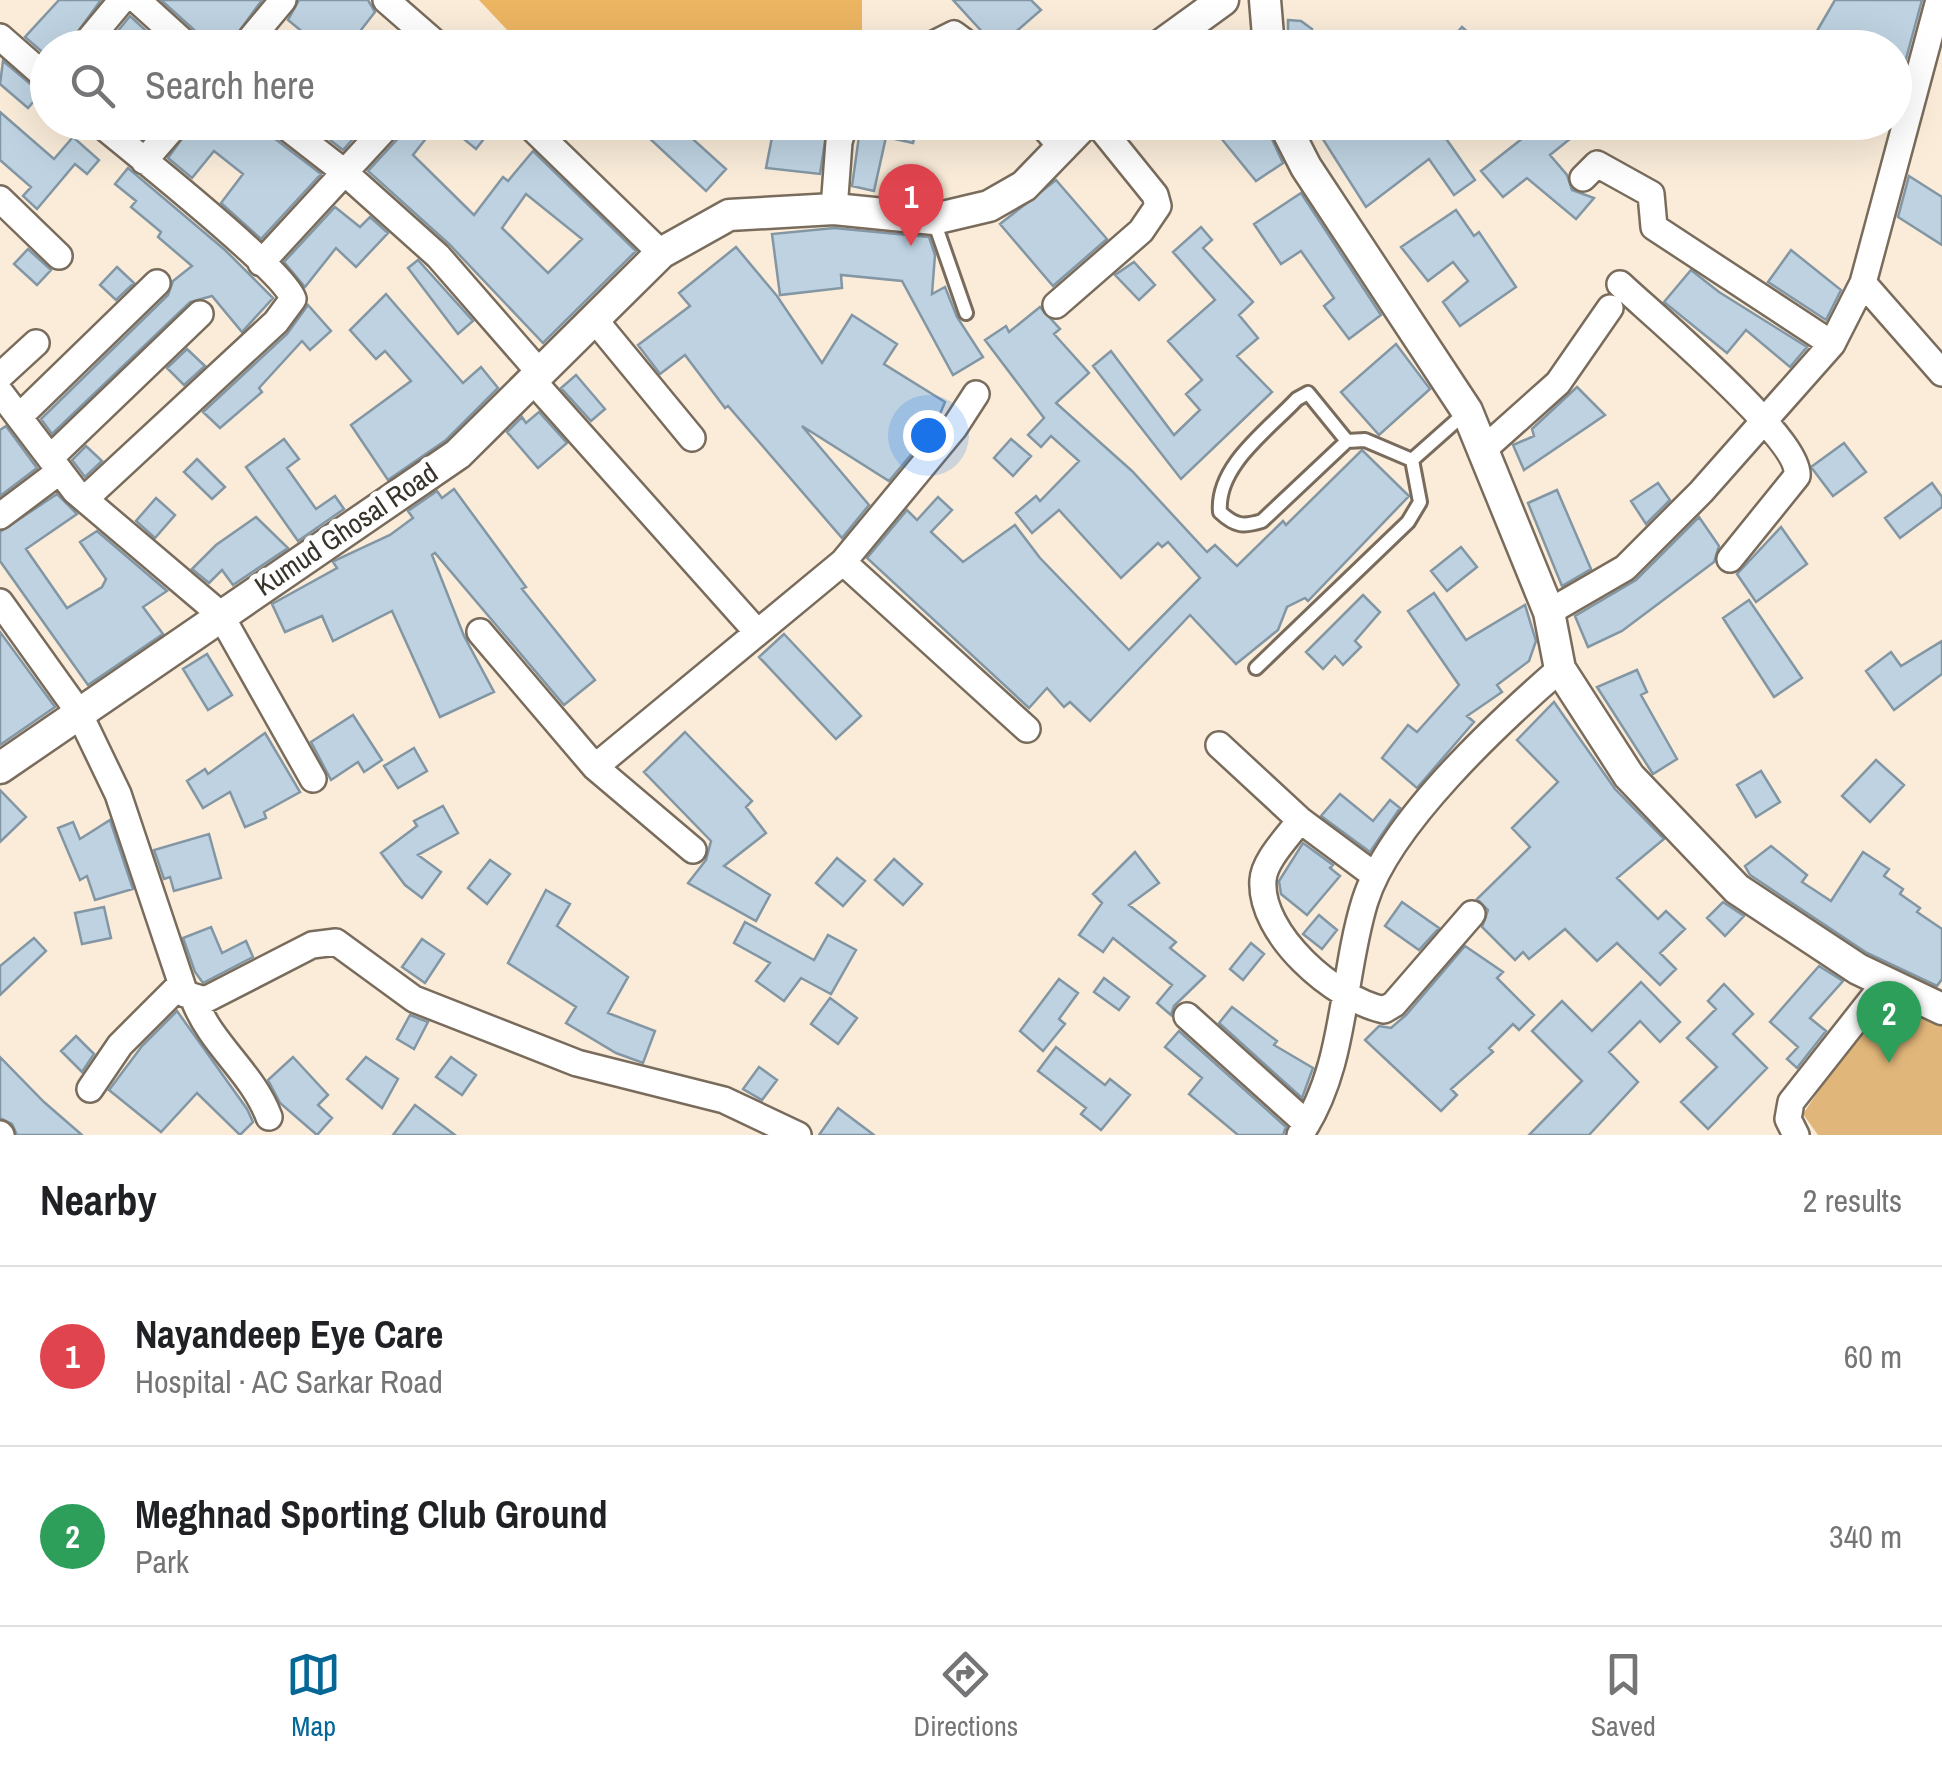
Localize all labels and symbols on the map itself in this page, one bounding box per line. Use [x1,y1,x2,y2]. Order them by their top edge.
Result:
pin: 1 [878,164,944,246]
your location [903,410,954,461]
street label: Kumud Ghosal Road [247,454,445,604]
pin: 2 [1856,980,1922,1063]

